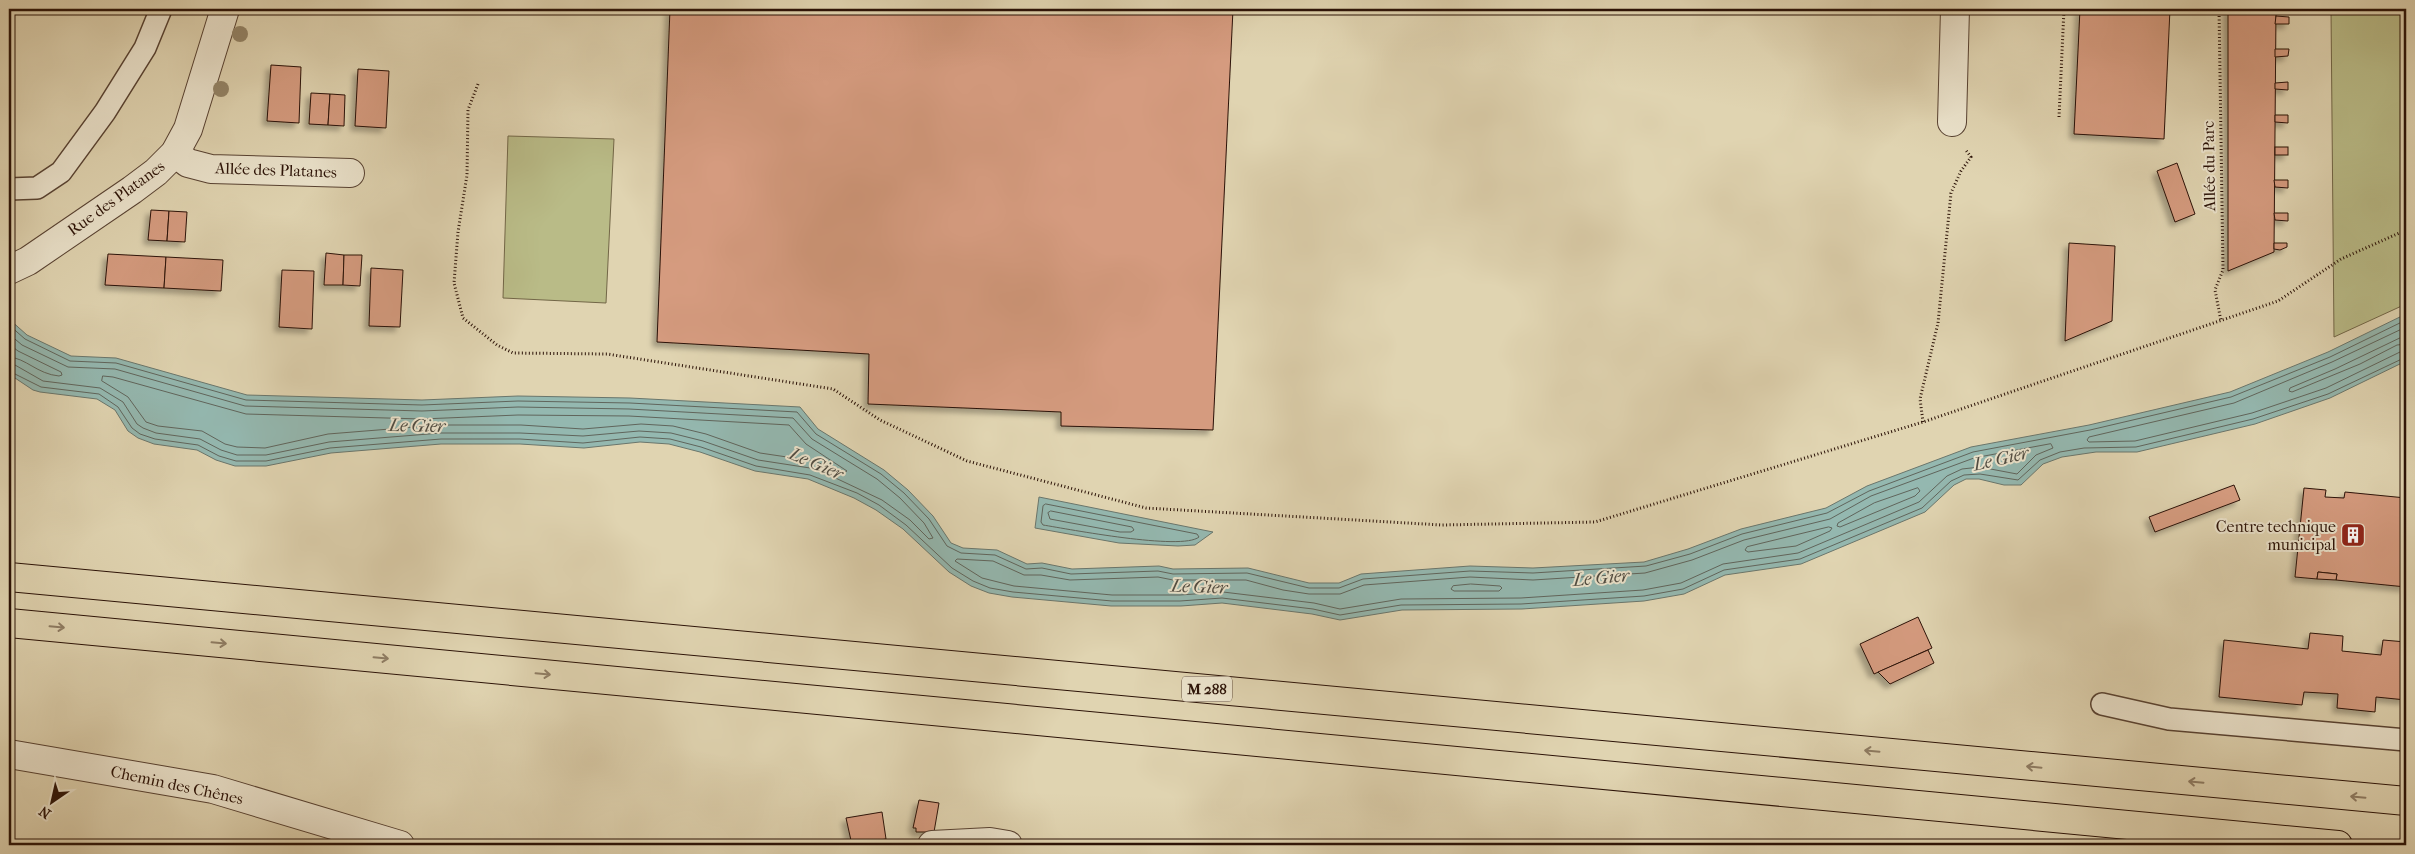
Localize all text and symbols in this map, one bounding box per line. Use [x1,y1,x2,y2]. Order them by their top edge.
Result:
street label: Allée du Parc [2199,121,2219,212]
street label: Rue des Platanes [64,156,168,240]
street label: Allée des Platanes [214,158,337,182]
water label: Le Gier [387,415,447,437]
water label: Le Gier [1969,442,2033,476]
water label: Le Gier [784,443,848,485]
place label: Centre technique municipal [2216,517,2337,554]
building icon: Centre technique municipal [2340,522,2366,548]
water label: Le Gier [1570,565,1632,591]
water label: Le Gier [1168,575,1229,599]
one-way arrow [49,622,65,632]
one-way arrow [211,638,227,647]
one-way arrow [373,653,389,663]
one-way arrow [534,669,550,678]
road number: M 288 [1182,676,1232,702]
one-way arrow [1865,747,1881,756]
street label: Chemin des Chênes [109,762,245,808]
one-way arrow [2026,762,2042,771]
north arrow [28,776,78,826]
one-way arrow [2188,777,2204,786]
one-way arrow [2350,792,2366,802]
text: N [36,802,54,822]

